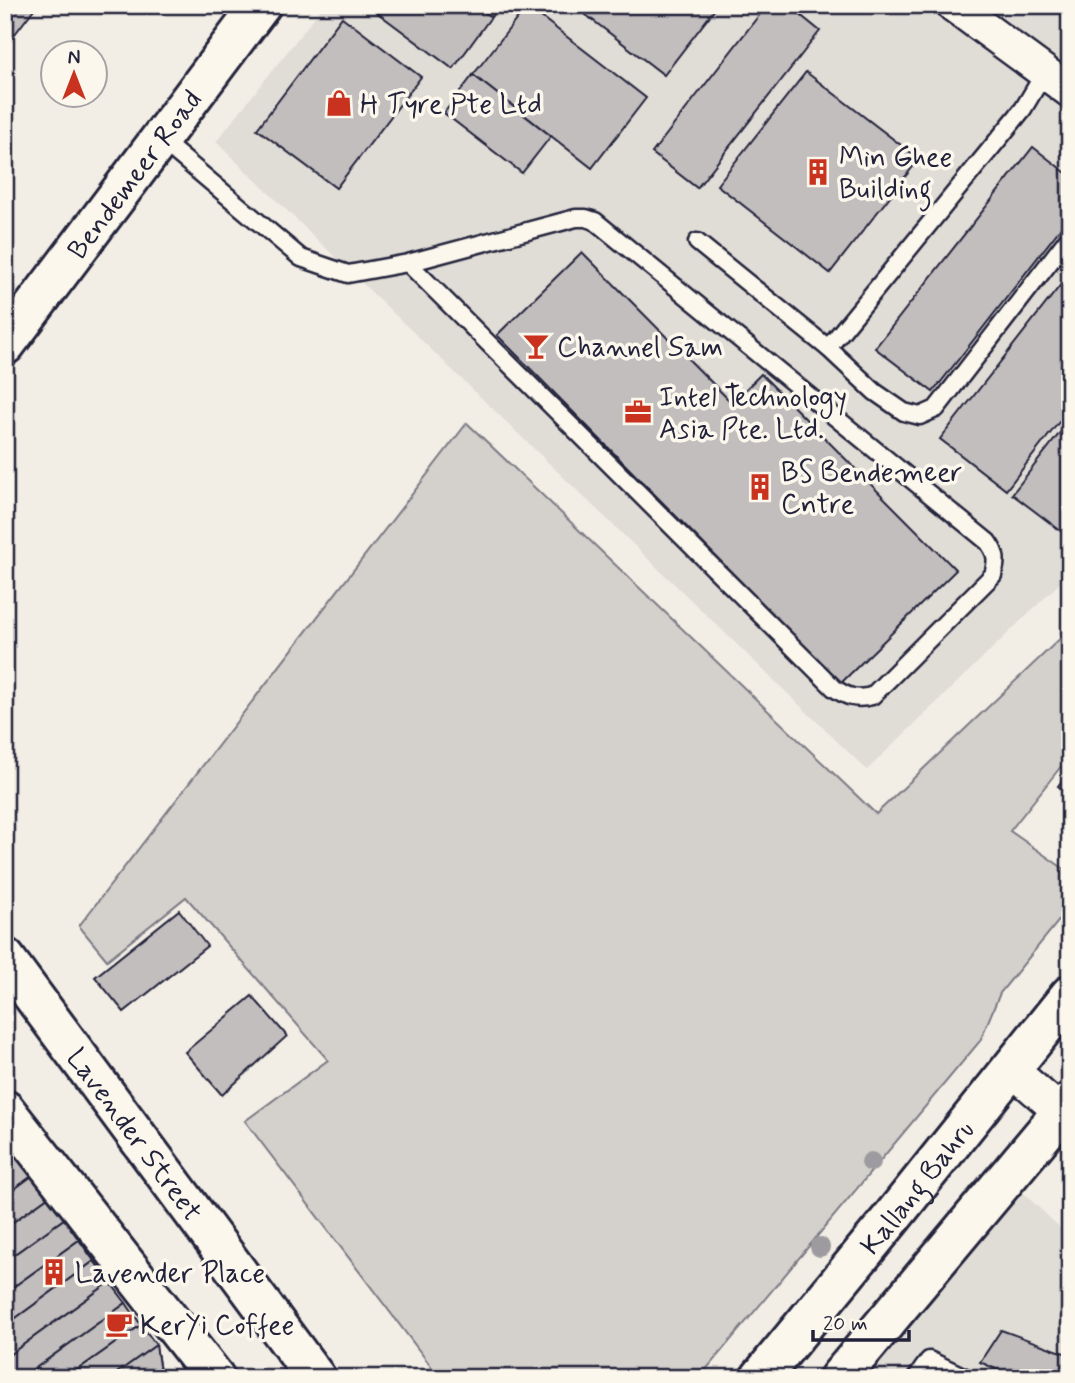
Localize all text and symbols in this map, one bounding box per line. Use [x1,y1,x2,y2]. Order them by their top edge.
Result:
north arrow [38,38,108,108]
text: N [68,46,80,71]
street label: Bendemeer Road [60,83,212,268]
place label: H Tyre Pte Ltd [360,87,542,124]
shop icon: H Tyre Pte Ltd [324,88,354,118]
place label: Min Ghee Building [839,140,952,212]
building icon: Min Ghee Building [803,157,833,187]
place label: Channel Sam [557,330,723,367]
bar icon: Channel Sam [521,331,551,361]
place label: Intel Technology Asia Pte. Ltd. [659,380,847,449]
office icon: Intel Technology Asia Pte. Ltd. [623,397,653,427]
place label: BS Bendemeer Cntre [781,455,962,524]
building icon: BS Bendemeer Cntre [745,472,775,502]
street label: Lavender Street [57,1041,210,1230]
street label: Kallang Bahru [853,1113,984,1263]
place label: Lavender Place [75,1256,265,1293]
building icon: Lavender Place [39,1257,69,1287]
scale bar [813,1299,909,1343]
place label: KerYi Coffee [140,1308,294,1345]
cafe icon: KerYi Coffee [104,1309,134,1339]
text: 20 m [823,1310,868,1338]

